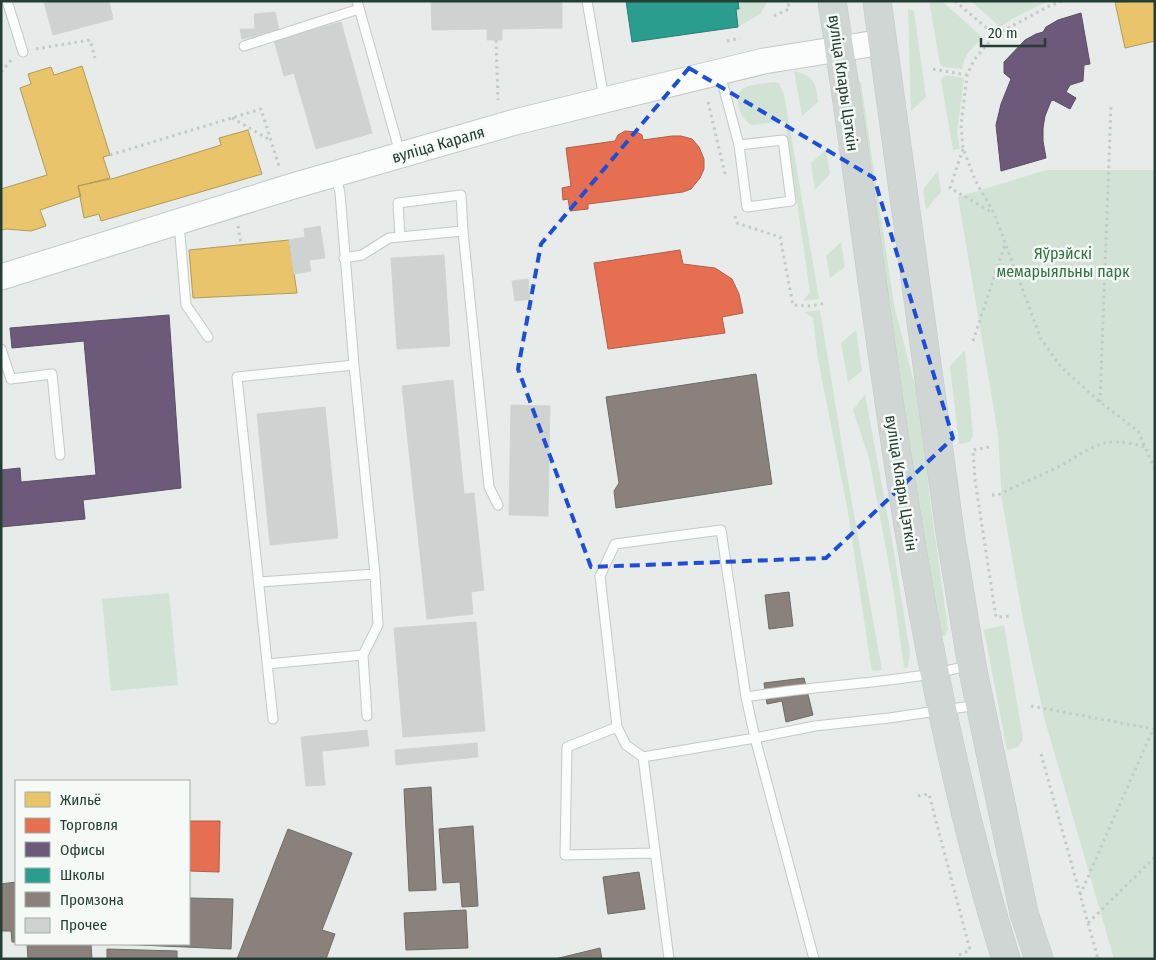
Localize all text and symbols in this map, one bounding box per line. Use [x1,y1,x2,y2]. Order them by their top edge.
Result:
street label: вуліца Клары Цэткін [825,14,862,152]
scale bar [981,15,1045,47]
text: 20 m [988,24,1018,42]
street label: вуліца Караля [389,122,487,167]
park label: Яўрэйскі мемарыяльны парк [996,244,1130,281]
street label: вуліца Клары Цэткін [881,414,922,552]
legend [15,780,190,945]
text: Жильё [60,791,101,809]
text: Торговля [60,816,118,834]
text: Офисы [60,841,105,859]
text: Школы [60,866,105,884]
text: Промзона [60,891,124,909]
text: Прочее [60,916,107,934]

